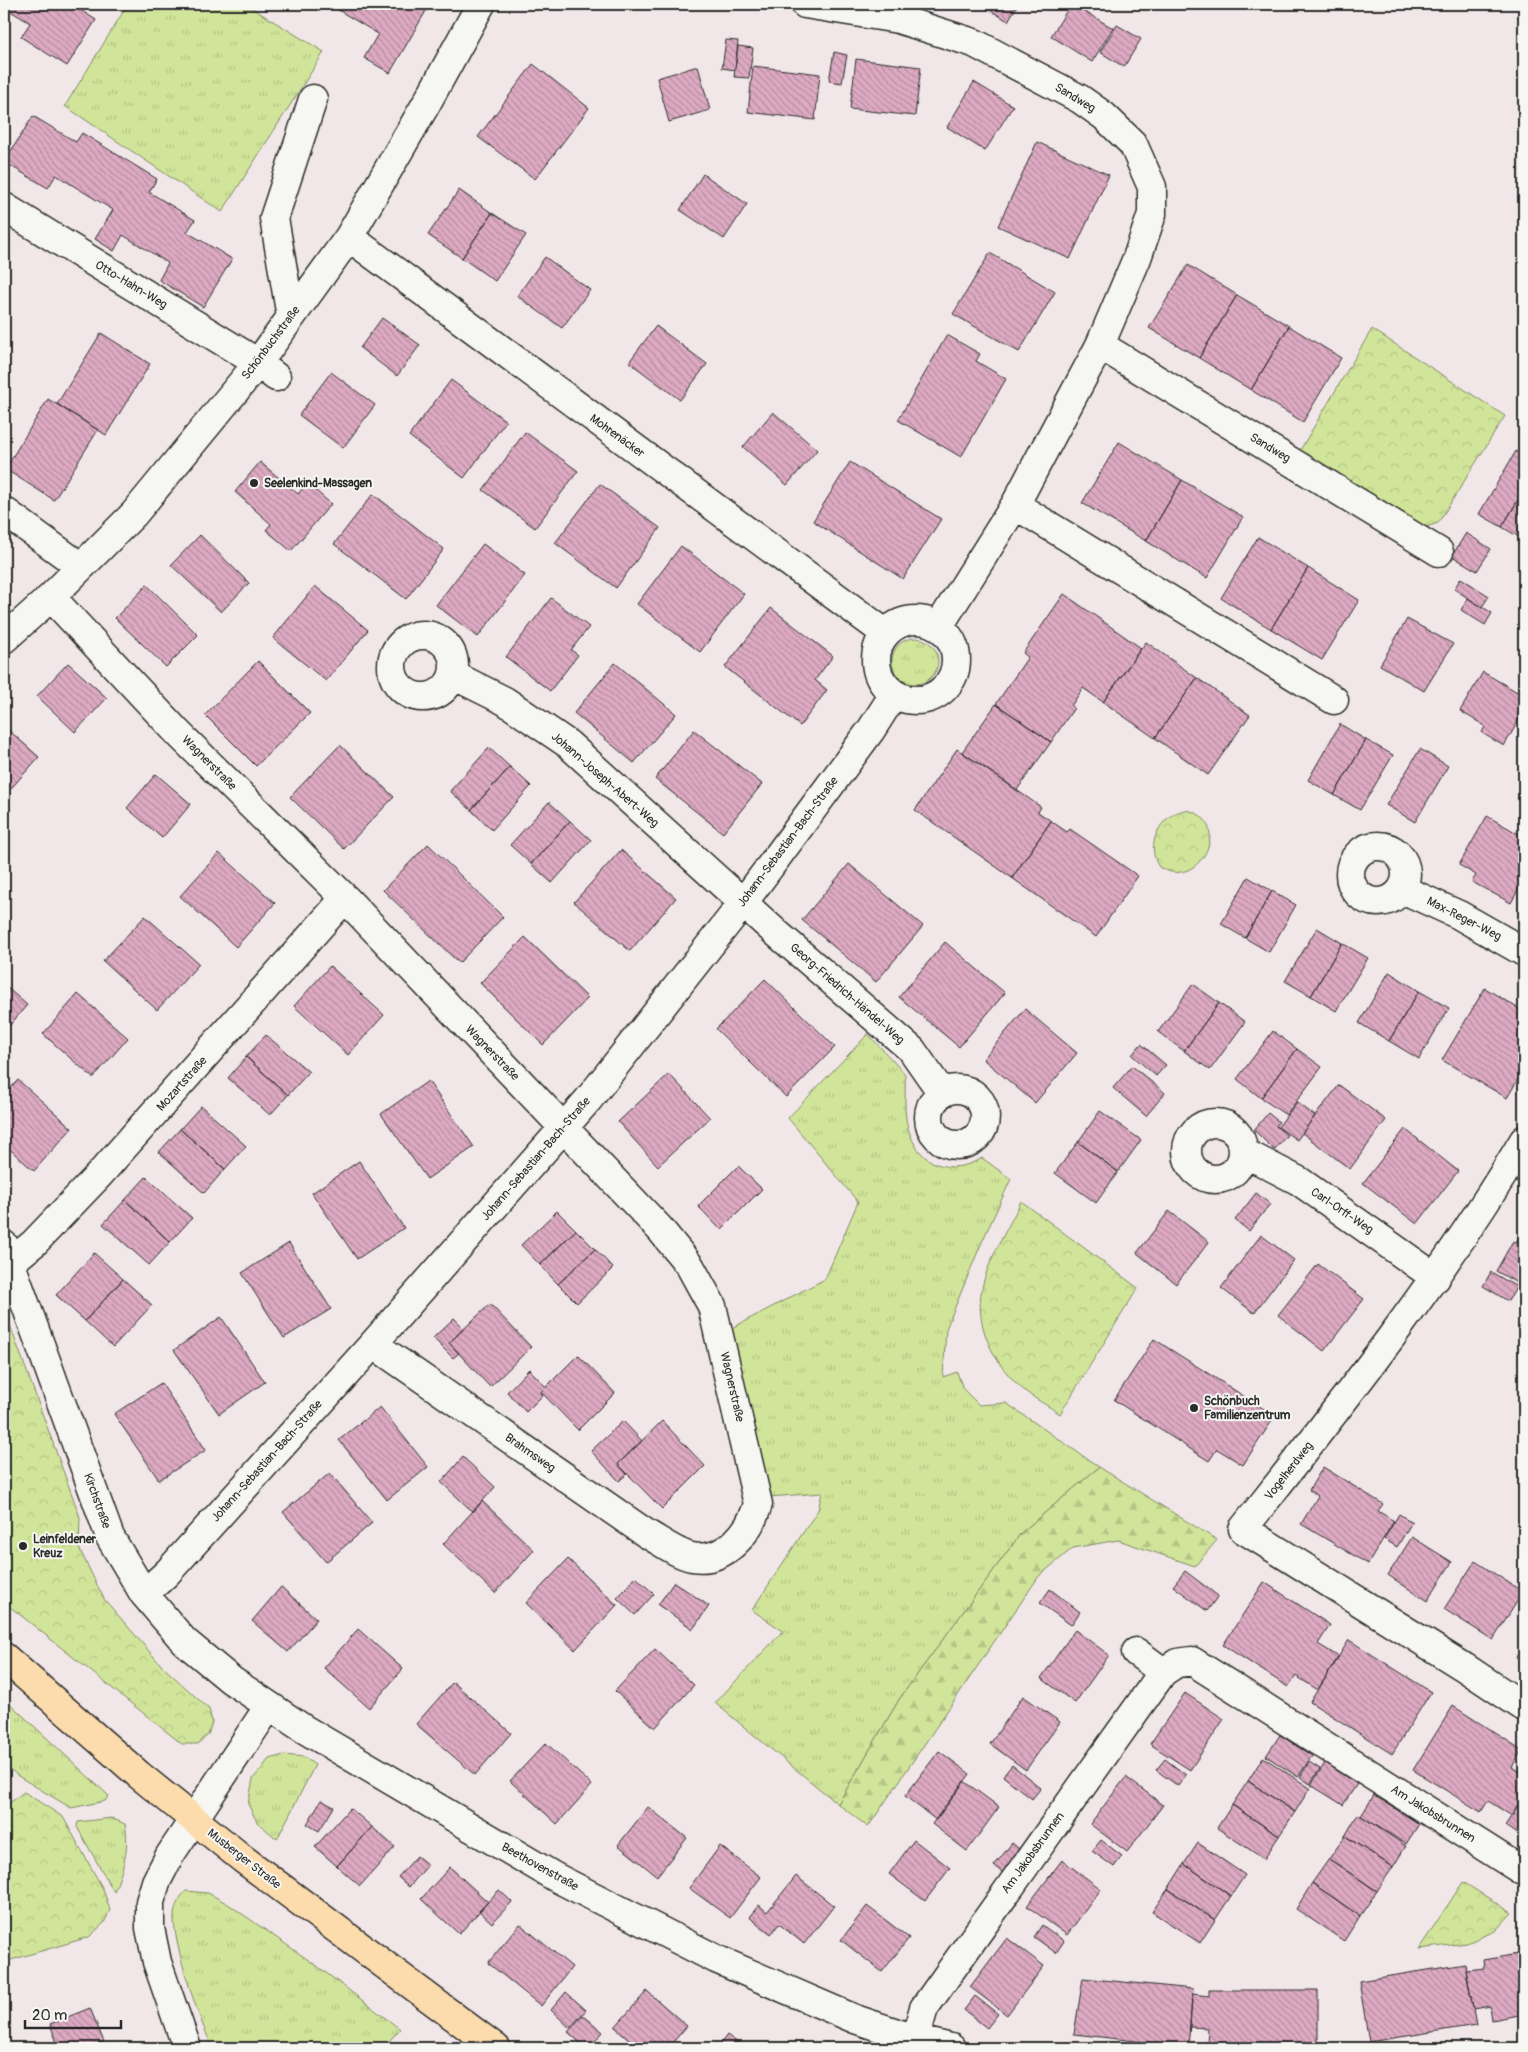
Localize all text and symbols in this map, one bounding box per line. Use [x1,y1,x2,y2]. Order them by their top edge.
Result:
street label: Sandweg [1052,80,1098,116]
street label: Otto-Hahn-Weg [92,258,170,312]
street label: Schönbuchstraße [238,303,304,383]
street label: Mohrenäcker [587,411,648,461]
street label: Sandweg [1247,430,1293,466]
place label: Seelenkind-Massagen [264,476,372,491]
marker: Seelenkind-Massagen [248,477,260,489]
street label: Johann-Joseph-Abert-Weg [548,729,662,831]
street label: Wagnerstraße [178,732,240,794]
street label: Johann-Sebastian-Bach-Straße [734,774,842,910]
street label: Max-Reger-Weg [1424,894,1504,944]
street label: Georg-Friedrich-Händel-Weg [787,940,907,1048]
street label: Wagnerstraße [462,1022,522,1084]
street label: Mozartstraße [153,1053,211,1114]
street label: Johann-Sebastian-Bach-Straße [478,1094,594,1224]
street label: Carl-Orff-Weg [1308,1185,1376,1237]
street label: Wagnerstraße [717,1351,747,1424]
place label: Schönbuch Familienzentrum [1204,1394,1291,1423]
street label: Johann-Sebastian-Bach-Straße [208,1397,326,1525]
marker: Schönbuch Familienzentrum [1188,1402,1200,1414]
street label: Brahmsweg [502,1430,558,1476]
street label: Vogelherdweg [1262,1439,1316,1503]
street label: Kirchstraße [80,1471,114,1531]
place label: Leinfeldener Kreuz [33,1532,97,1561]
marker: Leinfeldener Kreuz [17,1540,29,1552]
street label: Am Jakobsbrunnen [1388,1782,1478,1846]
street label: Am Jakobsbrunnen [998,1809,1068,1897]
street label: Musberger Straße [204,1826,284,1892]
street label: Beethovenstraße [499,1840,581,1894]
scale bar [25,1997,121,2029]
text: 20 m [32,2006,67,2025]

